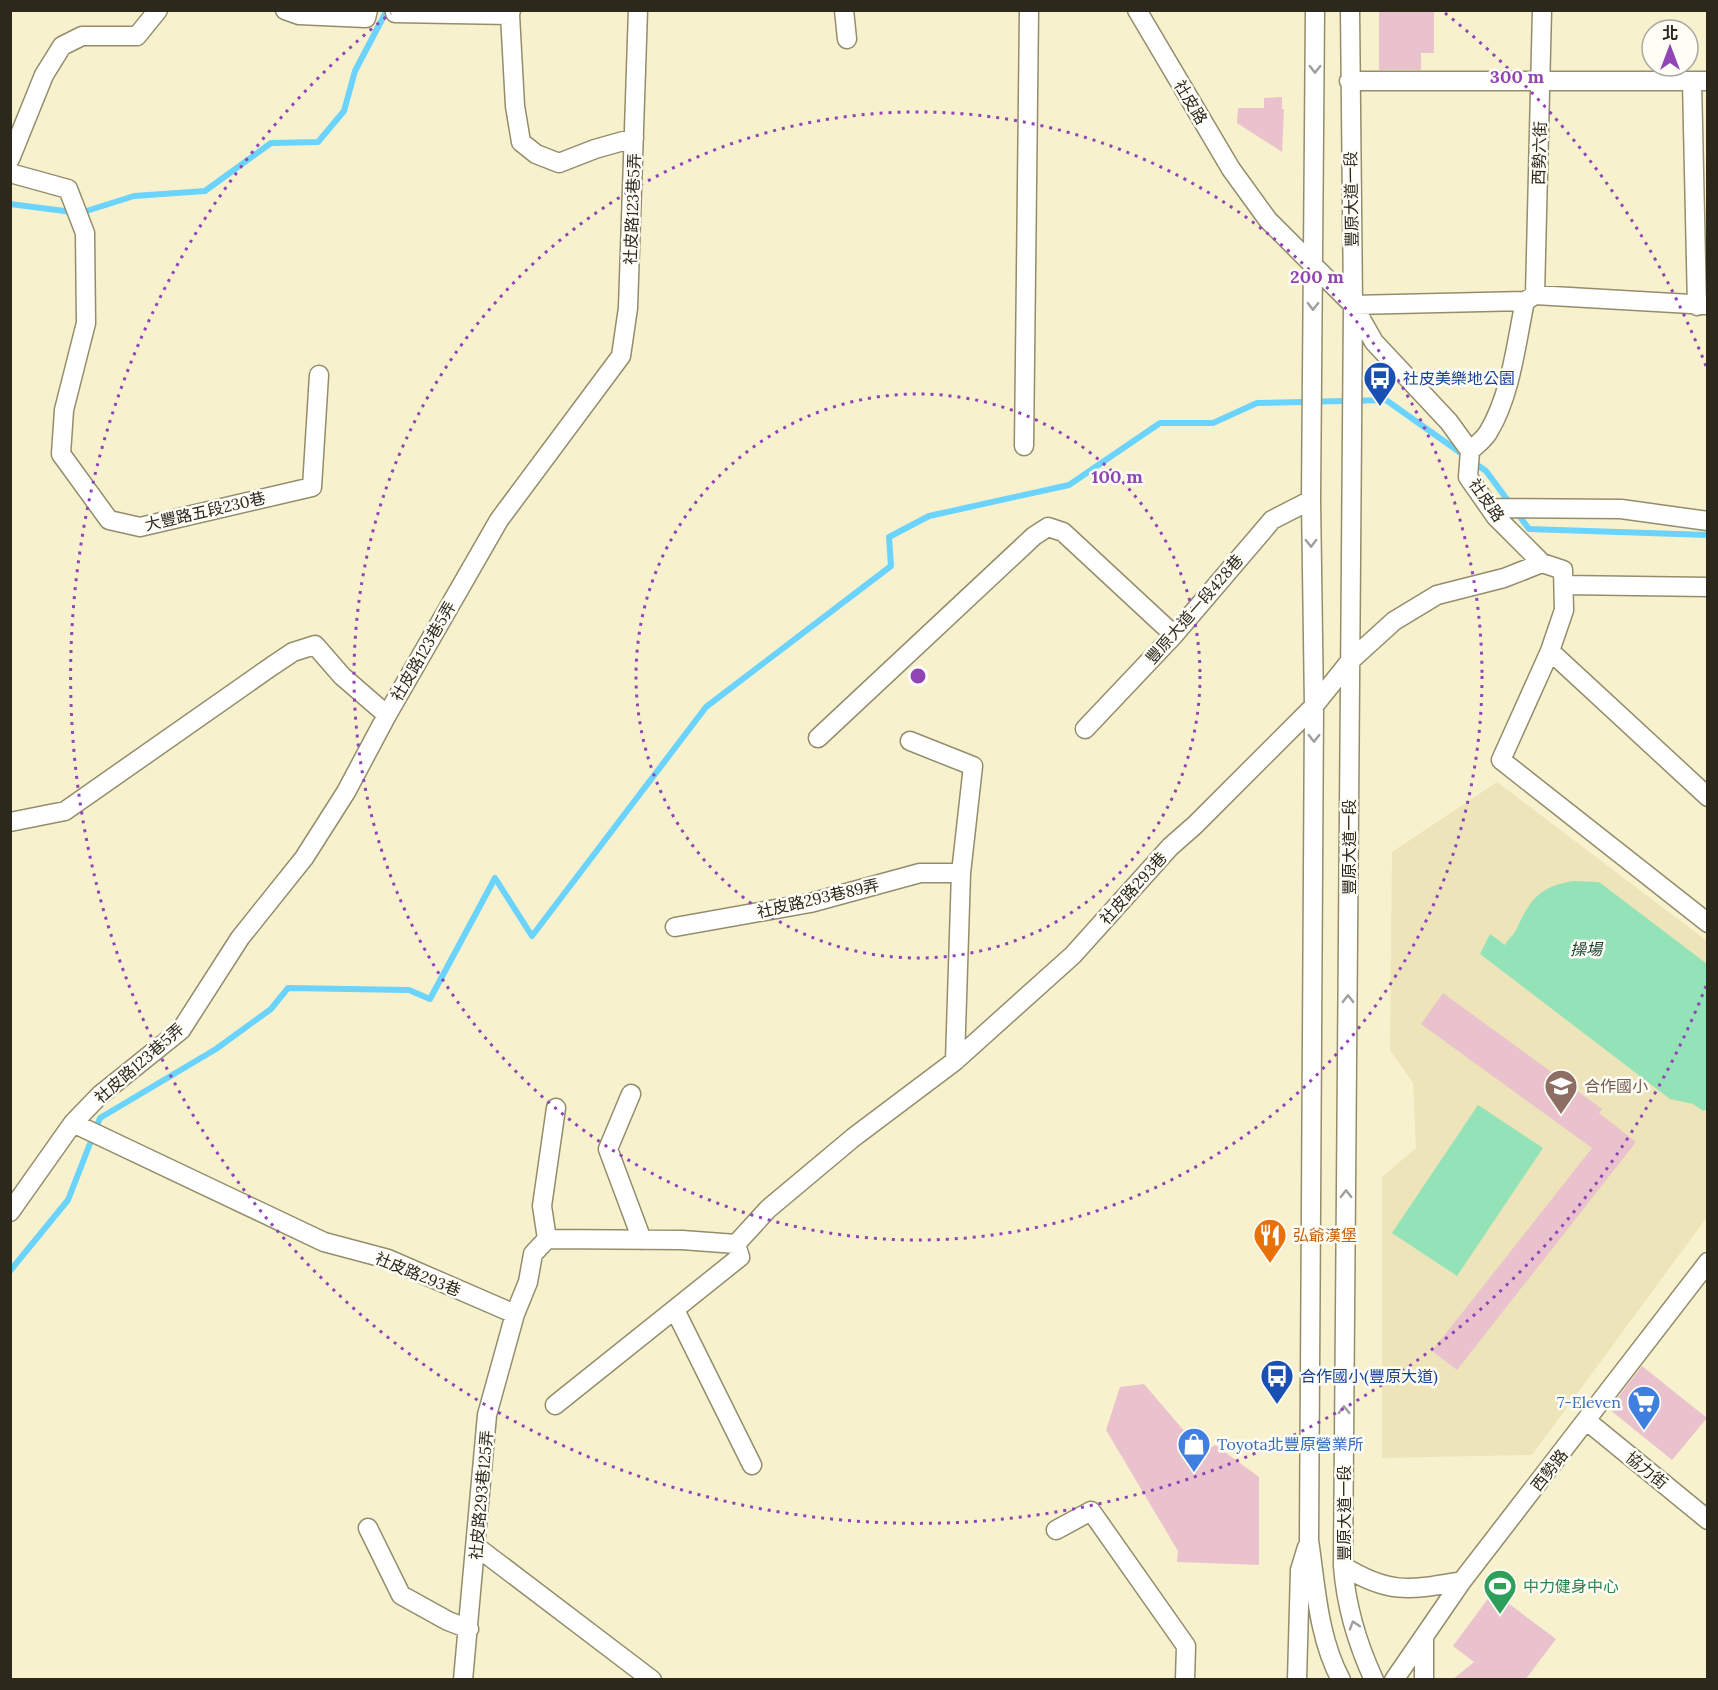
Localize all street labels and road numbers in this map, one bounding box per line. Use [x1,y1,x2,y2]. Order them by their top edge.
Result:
street label: 社皮路 [1170,76,1212,128]
street label: 西勢六街 [1528,121,1550,185]
street label: 豐原大道一段 [1340,151,1362,247]
street label: 社皮路123巷5弄 [620,153,644,265]
street label: 社皮路 [1465,475,1509,525]
street label: 大豐路五段230巷 [143,487,267,535]
street label: 豐原大道一段428巷 [1141,550,1247,668]
street label: 社皮路123巷5弄 [386,598,460,704]
street label: 豐原大道一段 [1339,799,1359,895]
street label: 社皮路293巷 [1095,848,1171,928]
street label: 社皮路293巷89弄 [755,874,881,922]
street label: 社皮路123巷5弄 [90,1019,188,1107]
street label: 社皮路293巷 [372,1248,464,1300]
street label: 社皮路293巷125弄 [465,1429,497,1561]
street label: 西勢路 [1526,1445,1572,1495]
street label: 協力街 [1622,1447,1672,1493]
street label: 豐原大道一段 [1334,1465,1354,1561]

